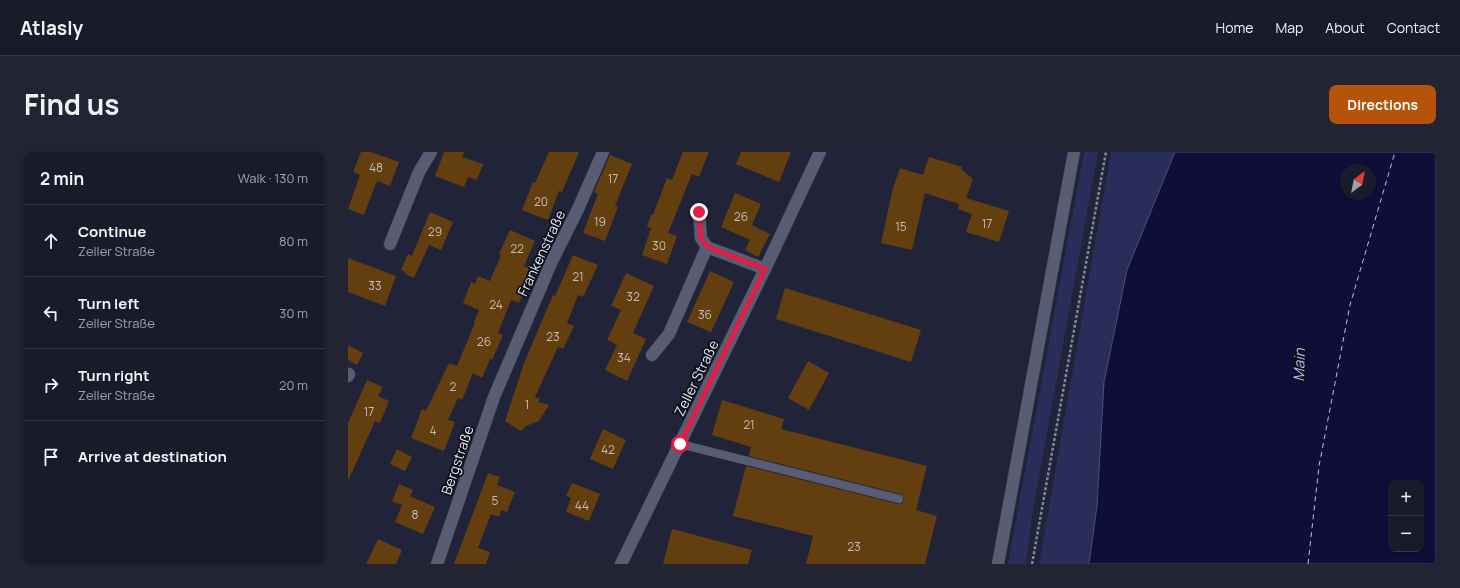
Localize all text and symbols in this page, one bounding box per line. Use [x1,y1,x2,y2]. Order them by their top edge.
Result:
text: Atlasly [20,15,83,41]
text: Home [1216,18,1253,37]
text: Map [1275,18,1303,37]
text: About [1325,18,1365,37]
text: Contact [1387,18,1440,37]
text: Find us [24,85,119,123]
button: Directions [1329,85,1436,124]
house number: 48 [369,159,383,176]
north arrow [1340,164,1376,200]
text: 2 min [40,167,84,190]
text: Walk · 130 m [238,169,308,187]
house number: 17 [608,170,618,187]
house number: 20 [534,193,548,210]
route end [690,203,708,221]
street label: Frankenstraße [513,207,569,299]
house number: 26 [734,208,748,225]
house number: 19 [594,213,606,230]
house number: 17 [982,215,992,232]
house number: 15 [895,218,907,235]
text: Continue [78,221,146,242]
house number: 29 [428,223,442,240]
icon: ahead [40,230,62,252]
text: 80 m [279,232,308,250]
house number: 30 [652,237,666,254]
house number: 22 [510,240,524,257]
text: Zeller Straße [78,242,155,260]
house number: 21 [572,268,584,285]
house number: 33 [368,277,382,294]
house number: 32 [626,288,640,305]
text: Turn left [78,293,140,314]
house number: 24 [489,296,503,313]
icon: left [40,302,62,324]
text: 30 m [279,304,308,322]
house number: 36 [698,306,712,323]
text: Zeller Straße [78,314,155,332]
house number: 23 [546,328,560,345]
house number: 26 [477,333,491,350]
street label: Zeller Straße [669,337,723,419]
water label: Main [1288,347,1310,382]
house number: 34 [617,349,631,366]
text: Turn right [78,365,149,386]
icon: right [40,374,62,396]
text: 20 m [279,376,308,394]
house number: 2 [450,378,457,395]
text: Zeller Straße [78,386,155,404]
house number: 1 [525,396,529,413]
house number: 17 [364,403,374,420]
house number: 21 [743,416,755,433]
house number: 4 [429,422,437,439]
street label: Bergstraße [436,423,478,497]
route start [671,435,689,453]
house number: 42 [601,441,615,458]
icon: arrive [40,446,62,468]
text: Arrive at destination [78,446,227,467]
map controls [1388,480,1424,552]
button: + [1388,480,1424,516]
house number: 5 [492,492,499,509]
house number: 44 [575,497,589,514]
house number: 8 [412,506,419,523]
button: − [1388,516,1424,552]
house number: 23 [847,538,861,555]

